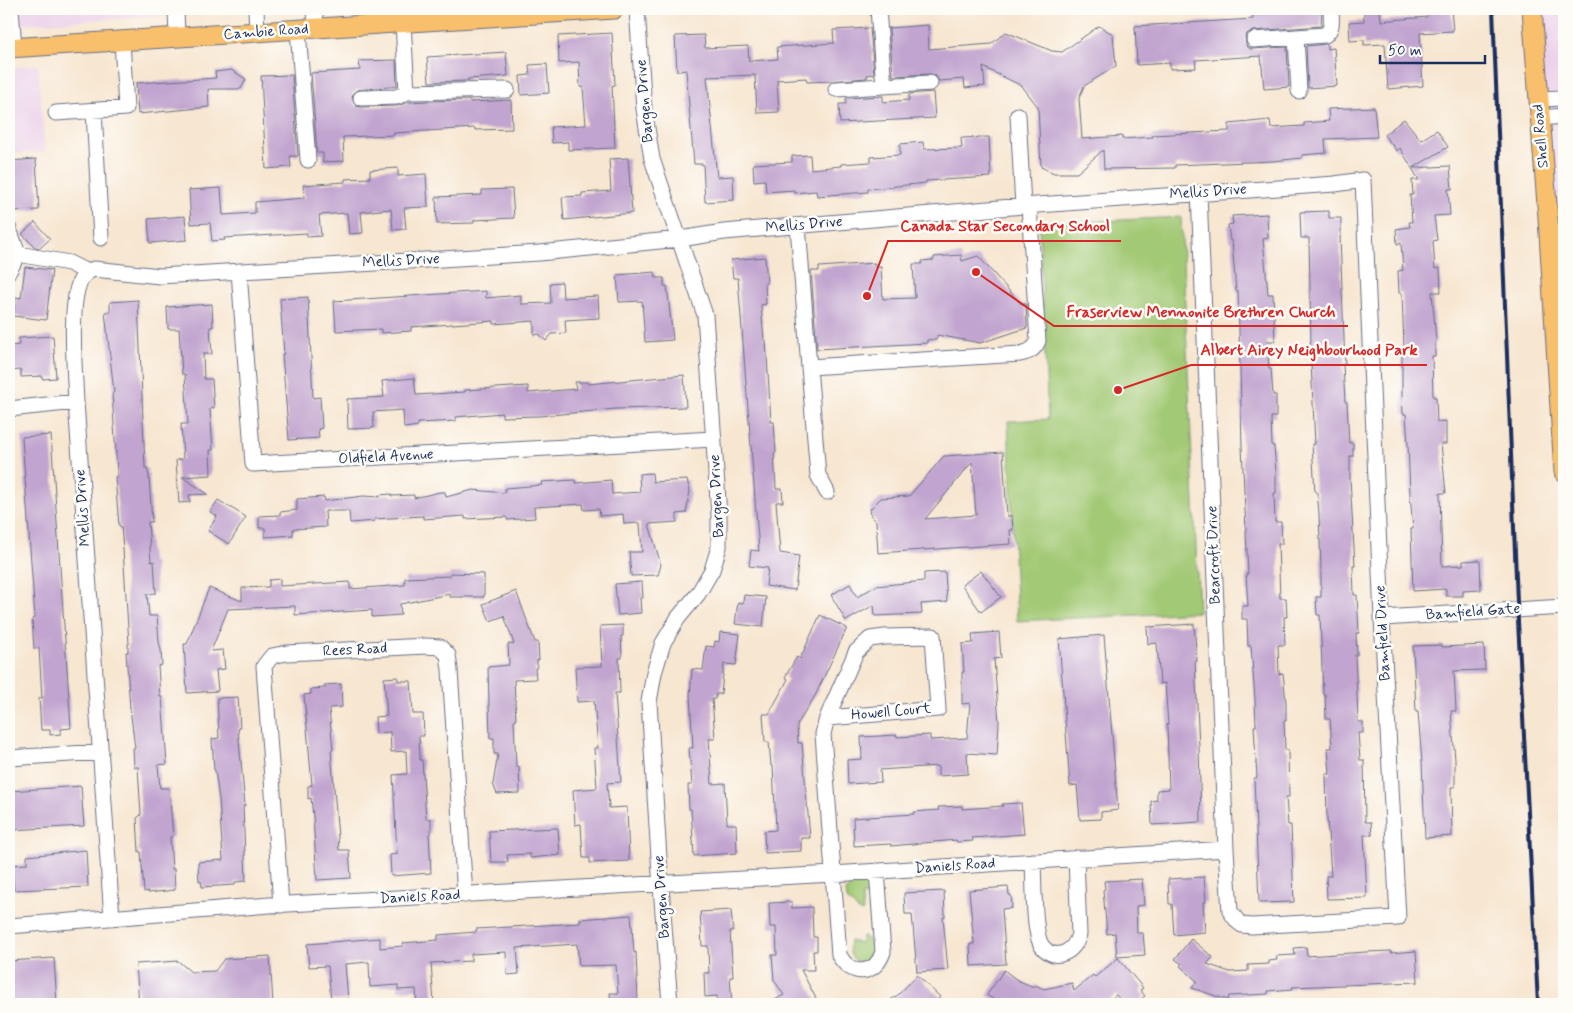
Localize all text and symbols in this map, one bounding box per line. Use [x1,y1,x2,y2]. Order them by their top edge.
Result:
street label: Cambie Road [223,19,309,45]
scale bar [1380,32,1486,64]
text: 50 m [1388,41,1422,61]
street label: Bargen Drive [631,58,660,143]
street label: Shell Road [1528,103,1554,169]
street label: Mellis Drive [1169,179,1248,205]
callout: Canada Star Secondary School [888,210,1121,241]
street label: Mellis Drive [765,212,844,238]
text: Canada Star Secondary School [900,216,1110,237]
street label: Mellis Drive [362,249,440,273]
callout: Fraserview Mennonite Brethren Church [1054,295,1348,326]
text: Fraserview Mennonite Brethren Church [1067,302,1336,323]
callout: Albert Airey Neighbourhood Park [1191,334,1427,365]
text: Albert Airey Neighbourhood Park [1200,340,1418,362]
street label: Oldfield Avenue [338,445,434,469]
street label: Bargen Drive [705,454,730,538]
street label: Mellis Drive [70,468,96,547]
street label: Bearcroft Drive [1202,505,1226,605]
street label: Bamfield Drive [1370,584,1395,681]
street label: Bamfield Gate [1425,599,1521,625]
street label: Rees Road [322,638,388,662]
street label: Howell Court [850,699,932,725]
street label: Daniels Road [914,853,996,879]
street label: Bargen Drive [649,854,676,939]
street label: Daniels Road [379,885,461,909]

